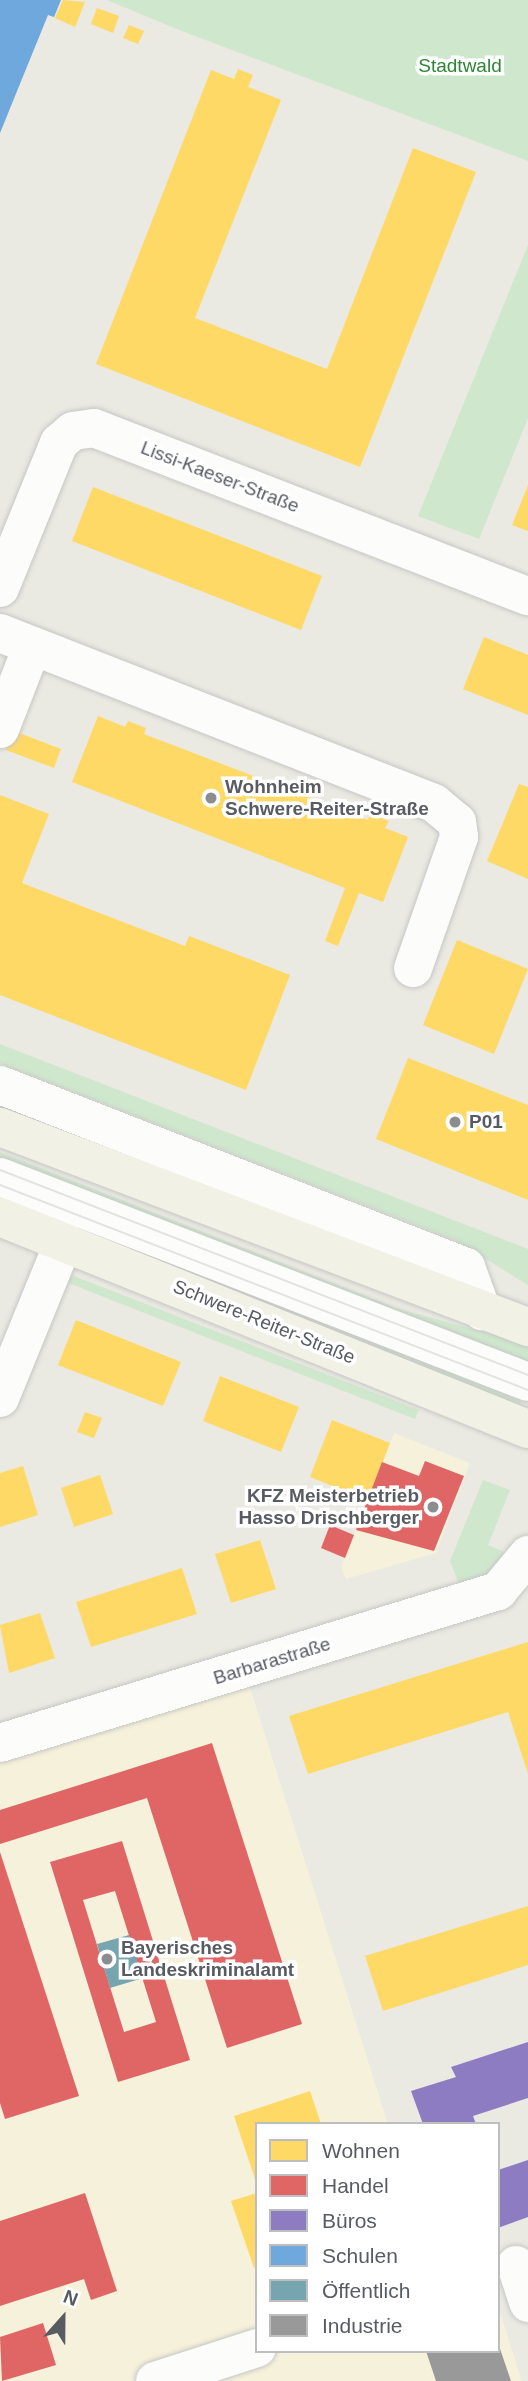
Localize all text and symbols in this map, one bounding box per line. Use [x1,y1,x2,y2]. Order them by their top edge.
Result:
park label: Stadtwald [418,55,502,77]
street label: Lissi-Kaeser-Straße [138,436,302,518]
place label: Wohnheim Schwere-Reiter-Straße [225,776,429,820]
marker: Wohnheim Schwere-Reiter-Straße [203,790,219,806]
place label: P01 [469,1111,503,1133]
marker: P01 [447,1114,463,1130]
street label: Schwere-Reiter-Straße [170,1275,358,1369]
place label: KFZ Meisterbetrieb Hasso Drischberger [238,1485,419,1529]
marker: KFZ Meisterbetrieb Hasso Drischberger [425,1499,441,1515]
street label: Barbarastraße [211,1632,333,1690]
place label: Bayerisches Landeskriminalamt [121,1937,294,1981]
marker: Bayerisches Landeskriminalamt [99,1951,115,1967]
legend [255,2122,500,2353]
text: Wohnen [322,2139,400,2162]
text: Handel [322,2174,389,2197]
text: Büros [322,2209,377,2232]
text: Schulen [322,2244,398,2267]
text: Öffentlich [322,2279,410,2302]
north arrow [28,2283,98,2353]
text: N [61,2286,81,2310]
text: Industrie [322,2314,403,2337]

